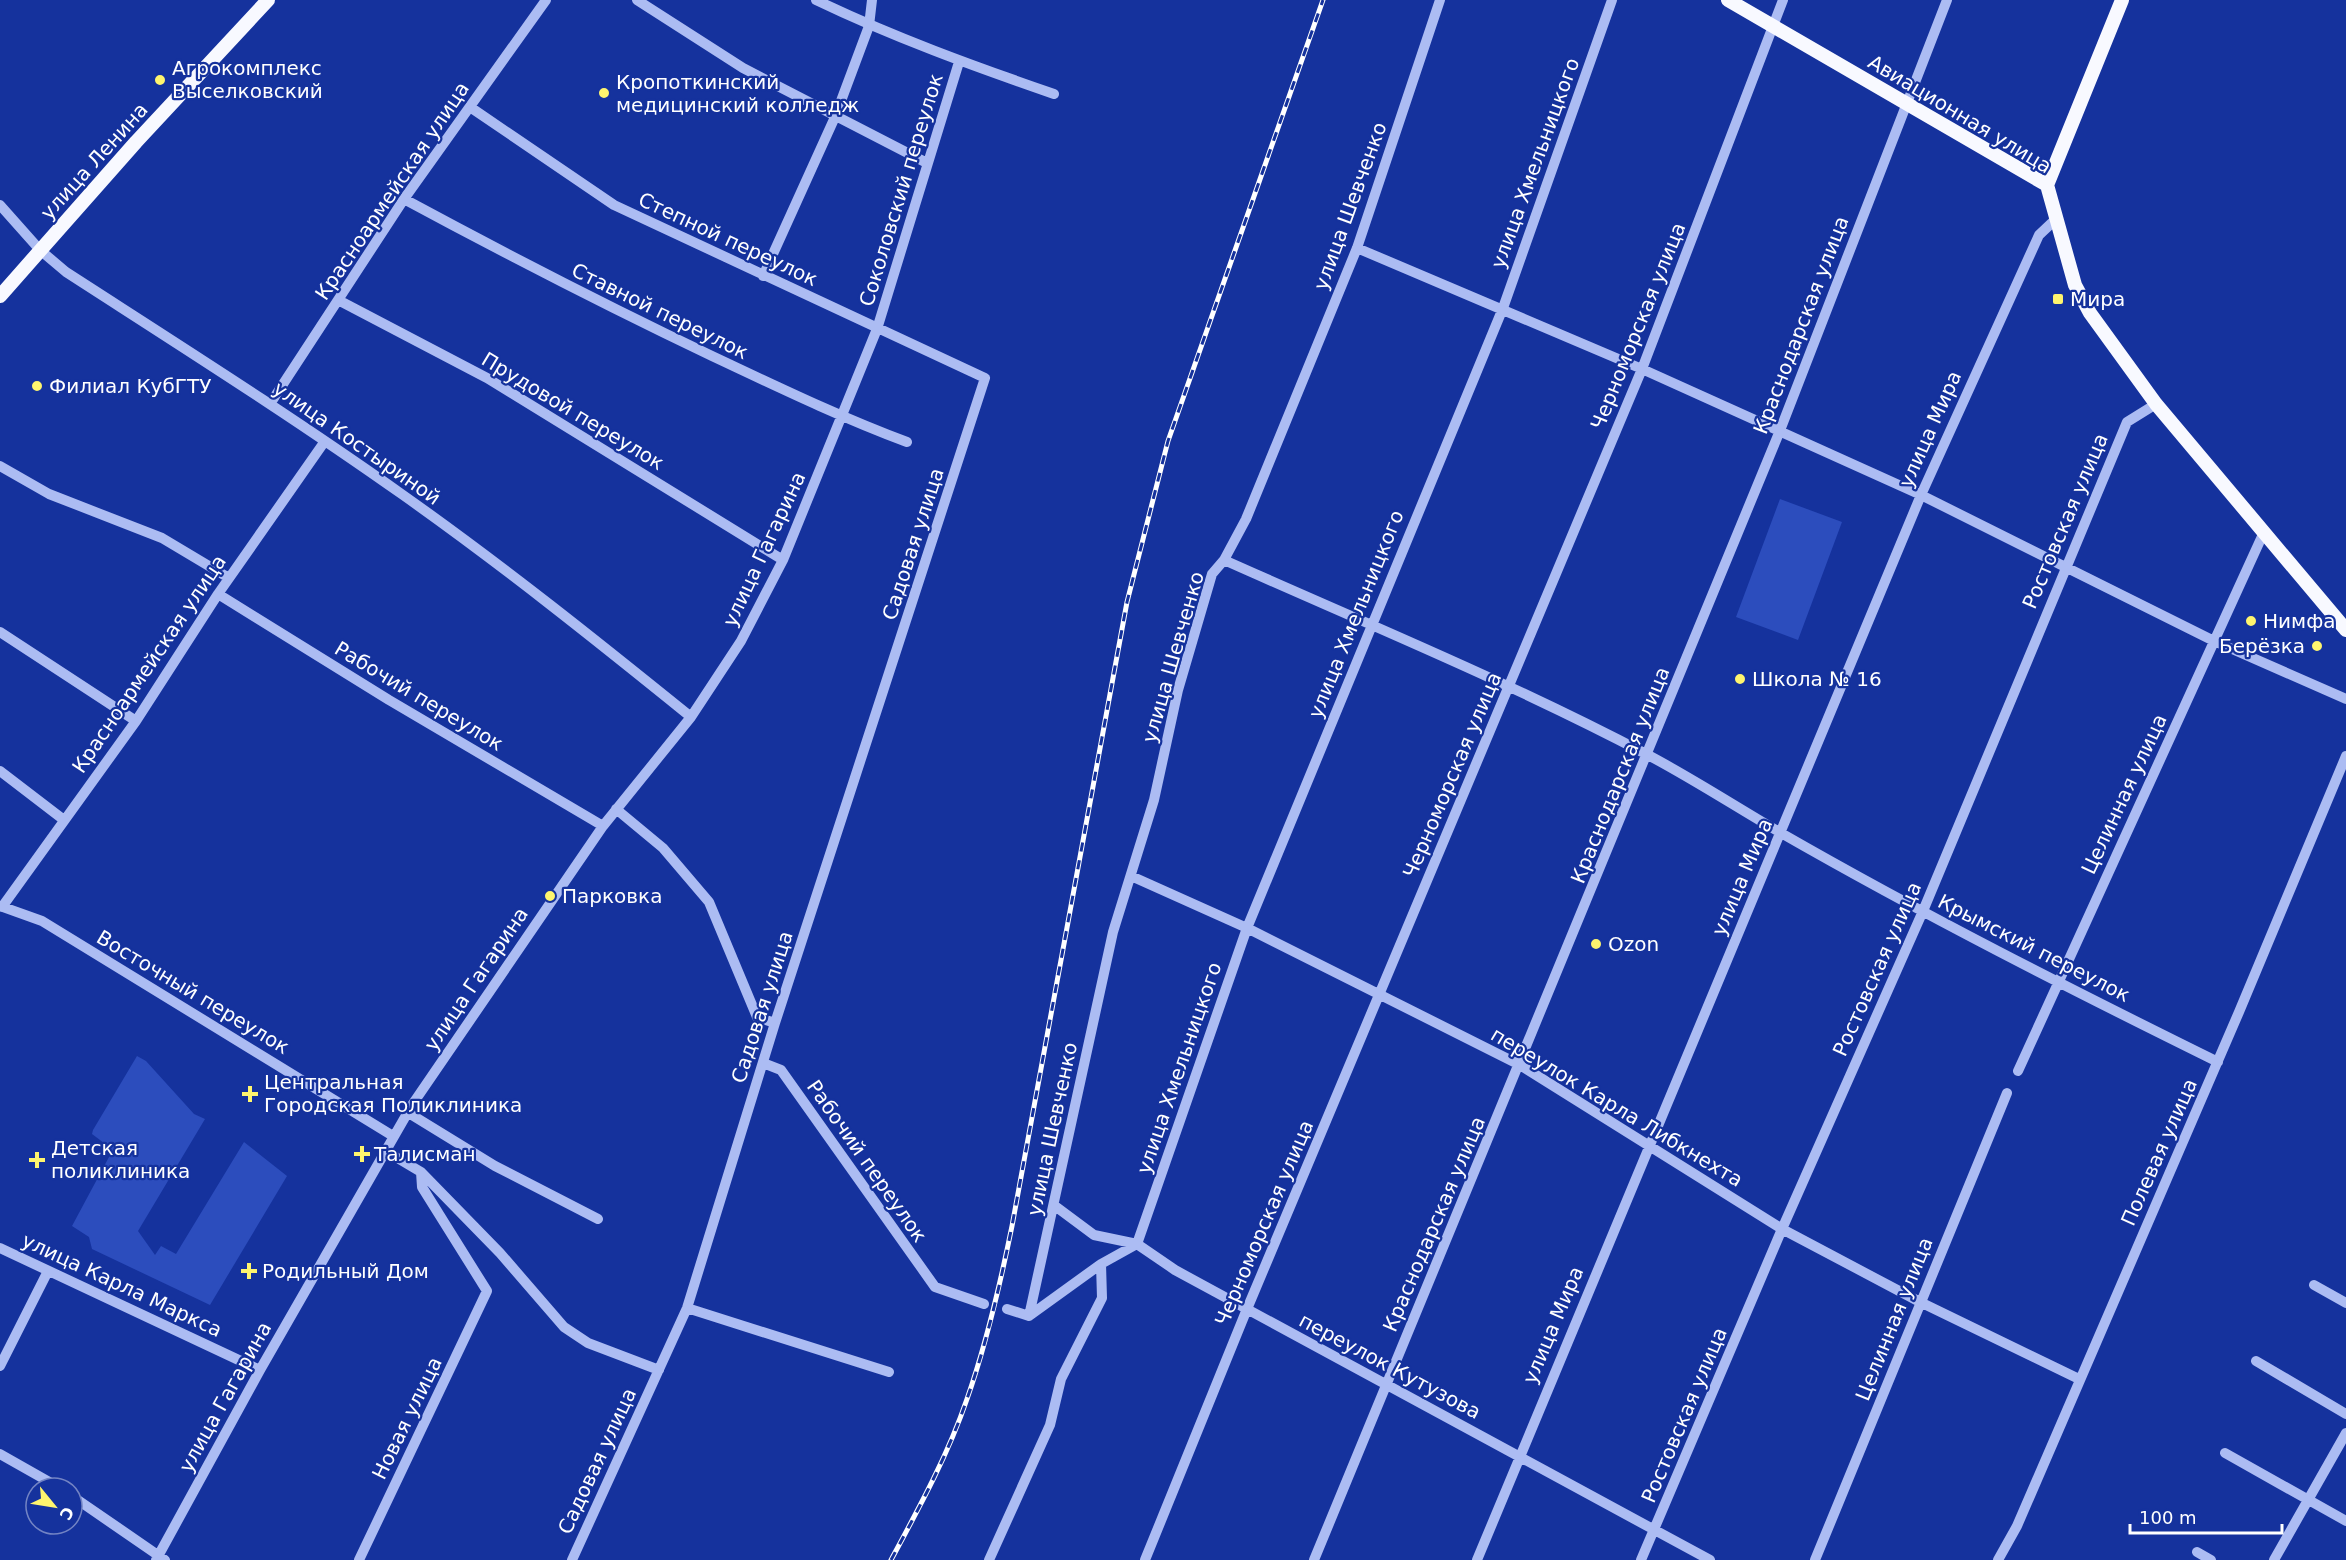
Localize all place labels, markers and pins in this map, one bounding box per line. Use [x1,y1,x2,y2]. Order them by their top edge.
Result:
place label: Агрокомплекс Выселковский [172,56,323,103]
place label: Кропоткинский медицинский колледж [616,70,859,117]
marker: Агрокомплекс Выселковский [153,73,167,87]
marker: Кропоткинский медицинский колледж [597,86,611,100]
place label: Мира [2070,287,2125,311]
marker: Мира [2051,292,2065,306]
place label: Филиал КубГТУ [49,374,211,398]
marker: Филиал КубГТУ [30,379,44,393]
place label: Нимфа [2263,609,2335,633]
marker: Нимфа [2244,614,2258,628]
place label: Берёзка [2219,634,2305,658]
marker: Берёзка [2310,639,2324,653]
place label: Школа № 16 [1752,667,1882,691]
marker: Школа № 16 [1733,672,1747,686]
place label: Парковка [562,884,662,908]
marker: Парковка [543,889,557,903]
place label: Ozon [1608,932,1659,956]
marker: Ozon [1589,937,1603,951]
place label: Центральная Городская Поликлиника [264,1070,522,1117]
marker: Центральная Городская Поликлиника [241,1085,259,1103]
place label: Детская поликлиника [51,1136,190,1183]
place label: Талисман [373,1142,476,1166]
marker: Талисман [355,1147,369,1161]
marker: Детская поликлиника [28,1151,46,1169]
place label: Родильный Дом [262,1259,429,1283]
marker: Родильный Дом [240,1262,258,1280]

